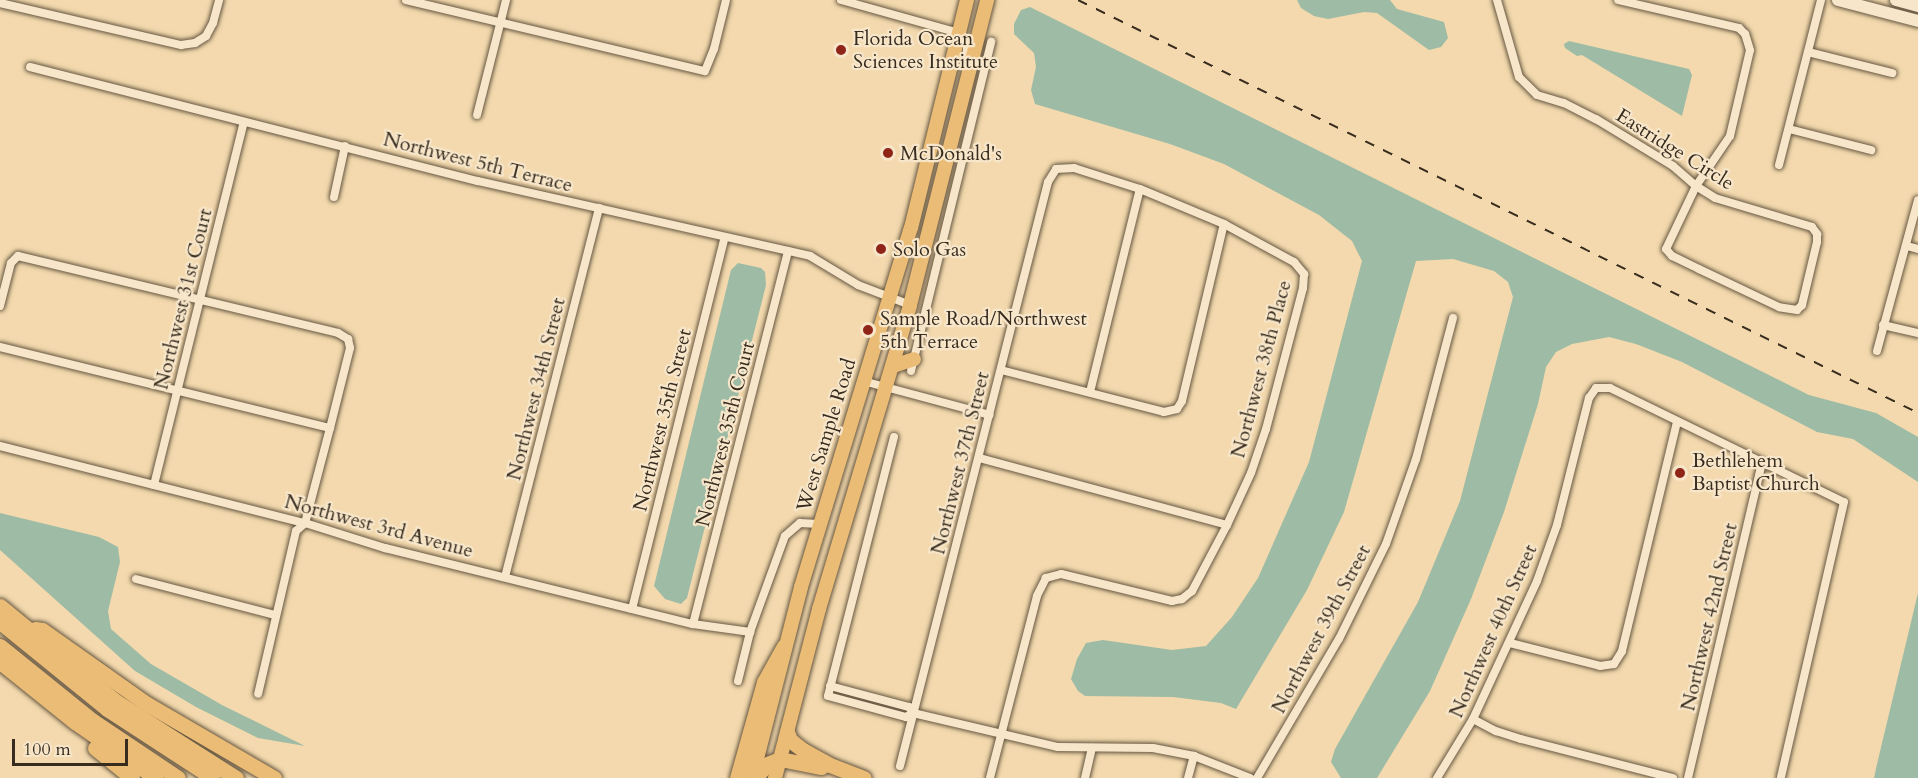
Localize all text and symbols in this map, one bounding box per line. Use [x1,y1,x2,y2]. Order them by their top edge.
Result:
place label: Florida Ocean Sciences Institute [853,27,998,74]
marker: Florida Ocean Sciences Institute [834,43,848,57]
street label: Eastridge Circle [1612,103,1738,195]
street label: Northwest 5th Terrace [381,127,575,197]
place label: McDonald's [900,141,1002,165]
marker: McDonald's [881,146,895,160]
street label: Northwest 31st Court [149,206,217,392]
place label: Solo Gas [893,237,966,261]
marker: Solo Gas [874,242,888,256]
street label: Northwest 38th Place [1226,278,1296,460]
street label: Northwest 34th Street [502,295,570,483]
place label: Sample Road/Northwest 5th Terrace [880,306,1087,353]
marker: Sample Road/Northwest 5th Terrace [861,323,875,337]
street label: Northwest 35th Street [628,326,696,514]
street label: Northwest 35th Court [690,339,760,529]
street label: West Sample Road [791,355,861,515]
street label: Northwest 37th Street [926,369,994,557]
place label: Bethlehem Baptist Church [1692,449,1820,496]
marker: Bethlehem Baptist Church [1673,466,1687,480]
street label: Northwest 3rd Avenue [282,489,476,563]
street label: Northwest 42nd Street [1676,521,1742,713]
street label: Northwest 39th Street [1266,541,1376,717]
street label: Northwest 40th Street [1444,541,1542,721]
scale bar [15,727,130,765]
text: 100 m [23,737,71,762]

